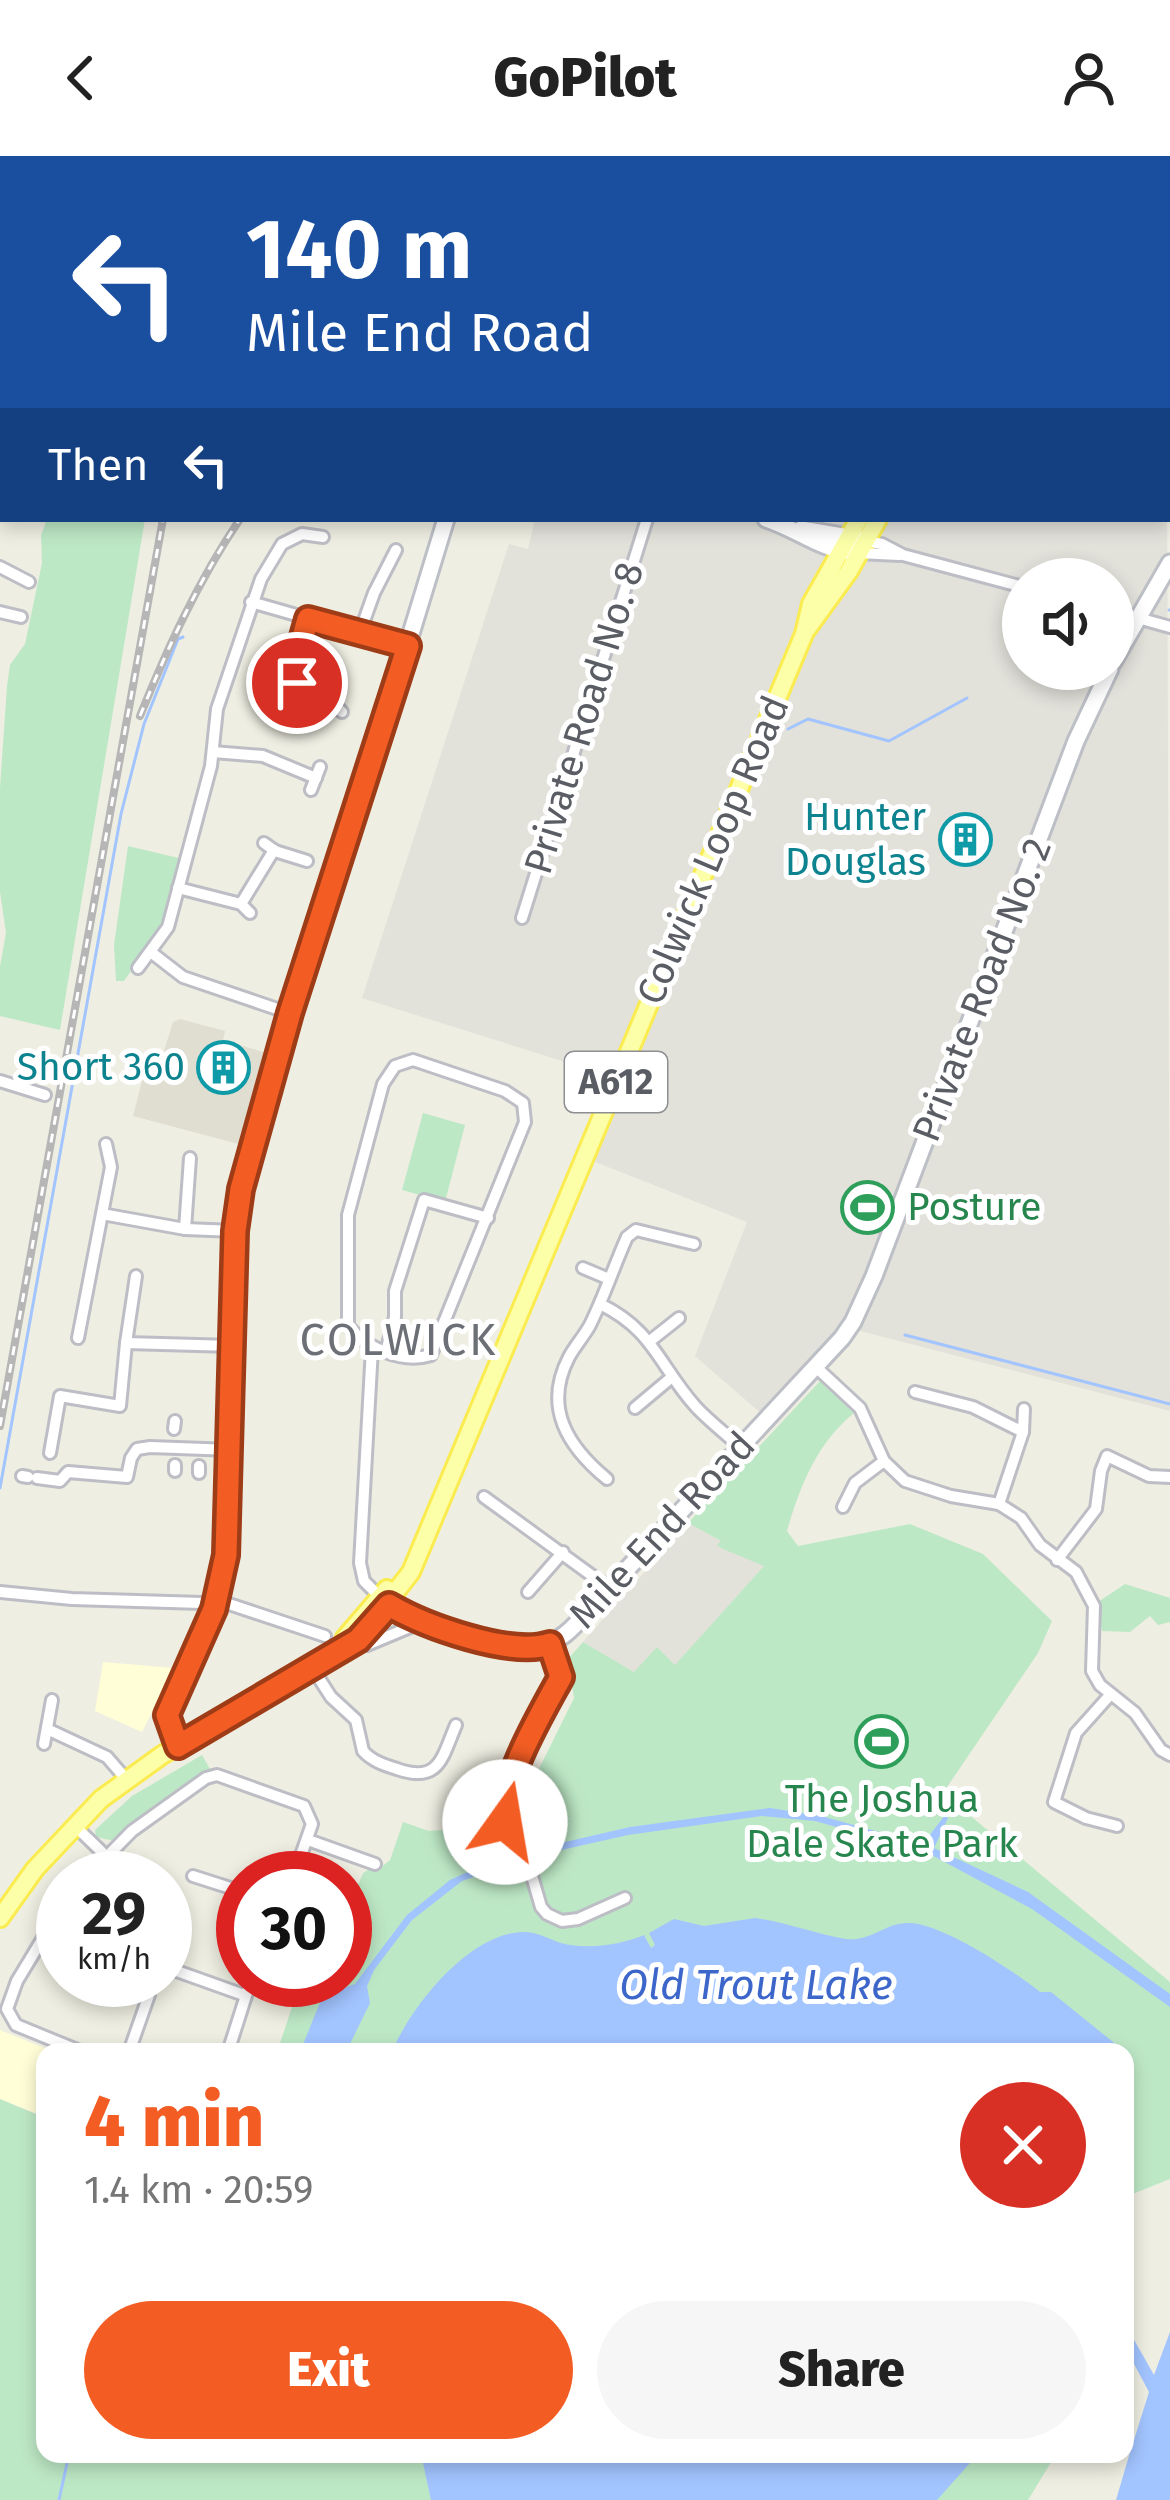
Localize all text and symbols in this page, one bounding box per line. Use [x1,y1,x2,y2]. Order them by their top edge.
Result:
icon: back [48,45,114,111]
icon: person [1056,45,1122,111]
text: GoPilot [493,46,677,110]
text: 140 m [246,199,472,300]
icon: left [48,204,204,360]
text: Mile End Road [246,301,594,365]
icon: left [173,432,239,498]
text: Then [48,438,149,492]
street label: Private Road No. 8 [515,557,653,879]
map controls [1002,558,1134,690]
button: sound [1002,558,1134,690]
pin [246,632,348,734]
icon: arrive [264,650,330,716]
street label: Colwick Loop Road [627,689,799,1011]
place label: Hunter Douglas [785,794,926,885]
building icon: Hunter Douglas [937,811,993,867]
street label: Private Road No. 2 [903,832,1061,1148]
building icon: Short 360 [196,1039,252,1095]
place label: Short 360 [17,1044,185,1090]
road number: A612 [565,1052,667,1112]
sports icon: Posture [840,1179,896,1235]
place label: Posture [907,1184,1041,1230]
district label: COLWICK [299,1313,499,1367]
street label: Mile End Road [560,1422,764,1638]
sports icon: The Joshua Dale Skate Park [854,1714,910,1770]
position arrow [442,1759,568,1885]
place label: The Joshua Dale Skate Park [746,1776,1018,1867]
speed limit sign: 30 [216,1851,372,2007]
text: 29 [82,1878,146,1950]
text: km/h [77,1941,151,1977]
water label: Old Trout Lake [619,1960,893,2010]
text: 4 min [84,2079,264,2165]
button: close [960,2082,1086,2208]
text: 1.4 km · 20:59 [84,2167,313,2213]
button: Exit [84,2301,573,2439]
button: Share [597,2301,1086,2439]

